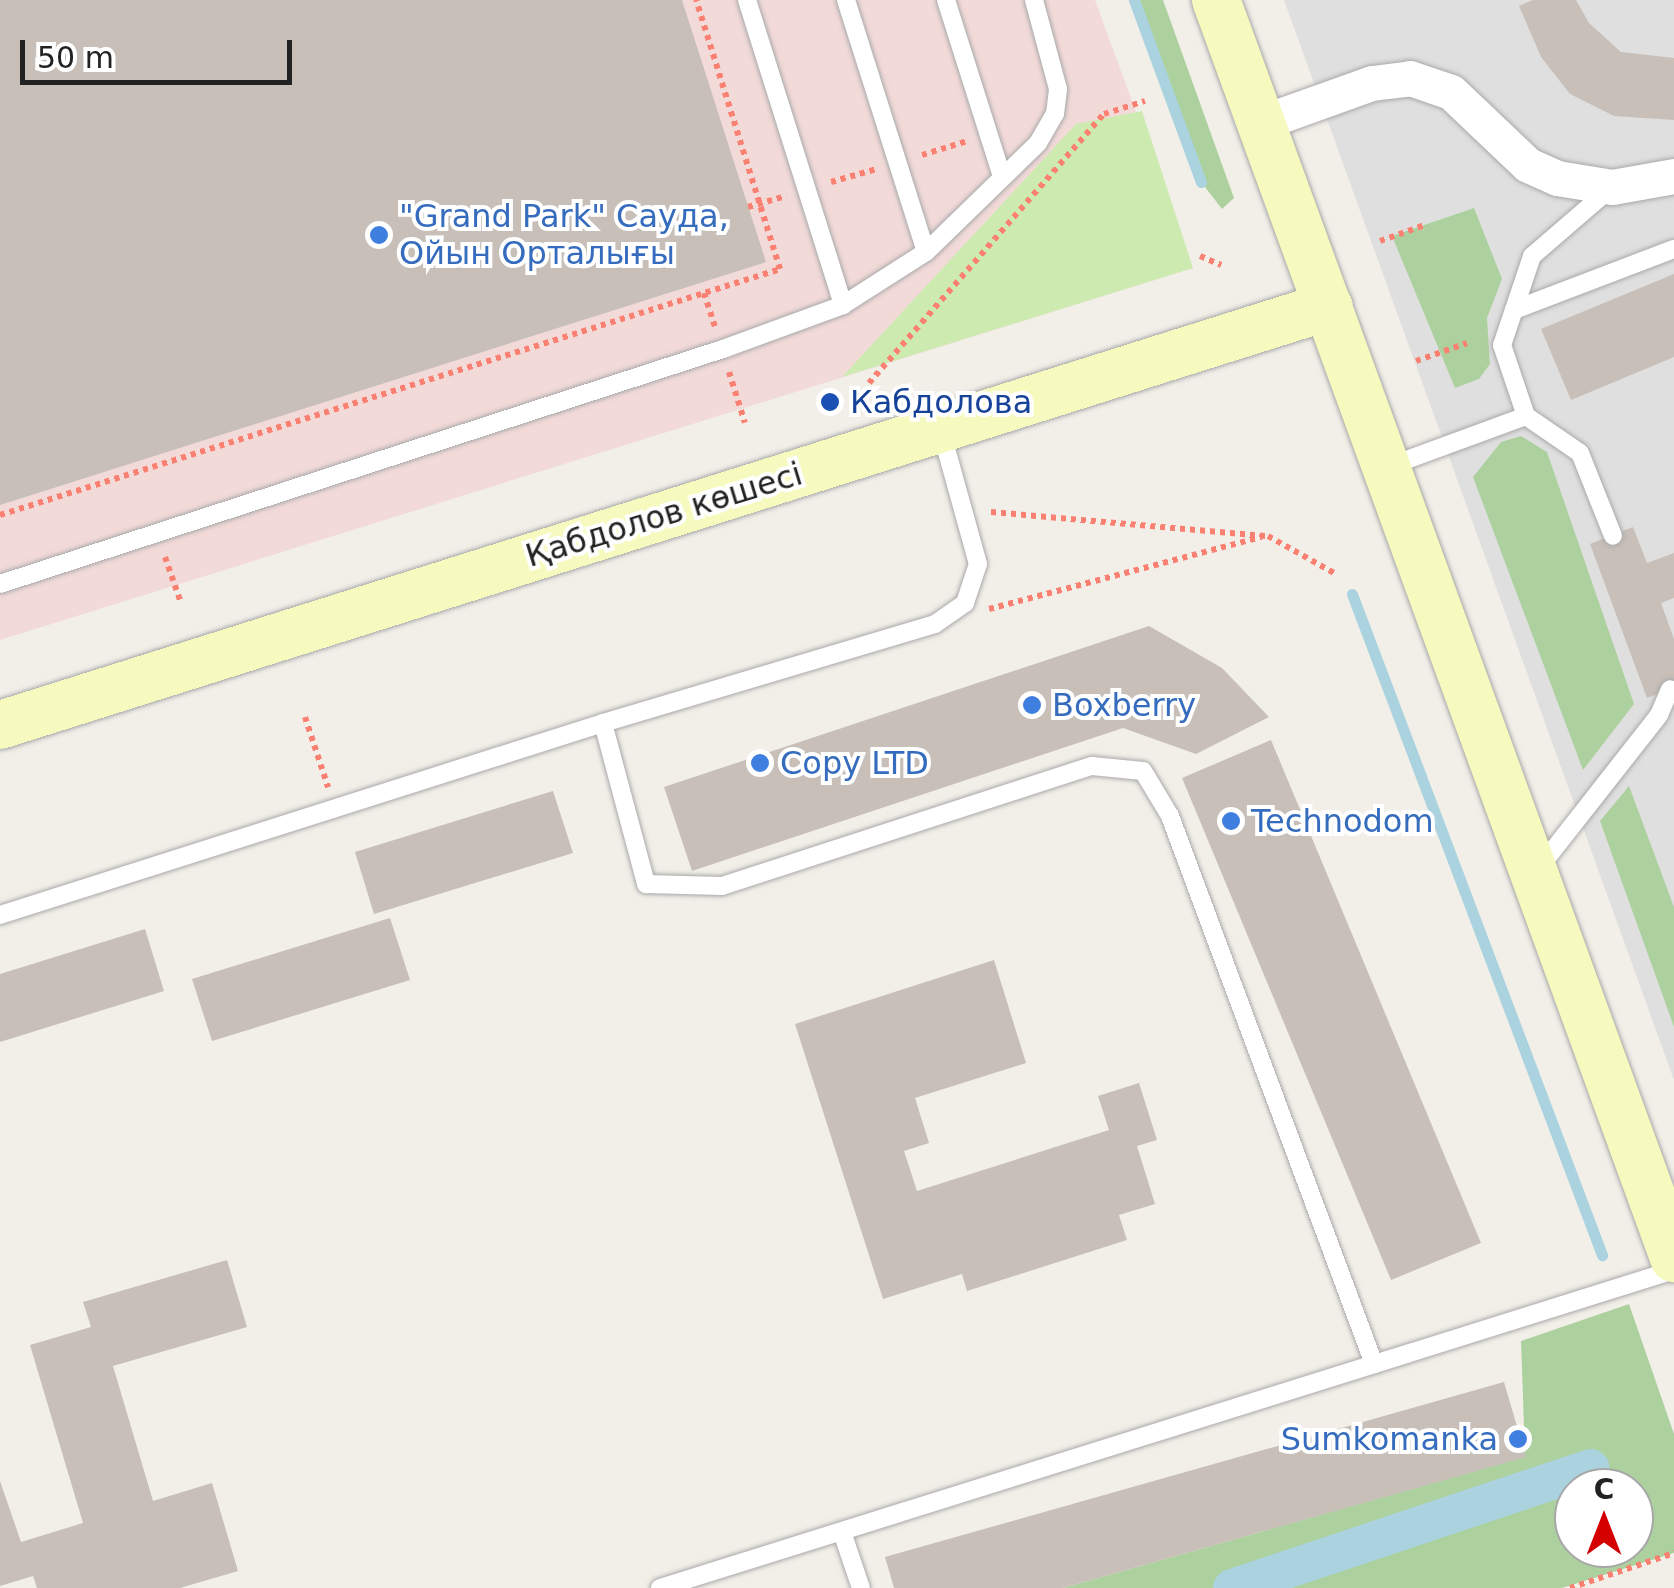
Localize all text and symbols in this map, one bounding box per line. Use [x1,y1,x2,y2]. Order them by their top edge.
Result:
scale bar [25,20,298,82]
text: 50 m [37,40,114,75]
place label: "Grand Park" Сауда, Ойын Орталығы [399,198,729,273]
marker: "Grand Park" Сауда, Ойын Орталығы [368,224,390,246]
place label: Кабдолова [850,383,1032,421]
marker: Кабдолова [819,391,841,413]
street label: Қабдолов көшесі [521,455,807,575]
place label: Boxberry [1052,686,1196,724]
marker: Boxberry [1021,694,1043,716]
place label: Copy LTD [780,744,929,782]
marker: Copy LTD [749,752,771,774]
place label: Technodom [1251,802,1434,840]
marker: Technodom [1220,810,1242,832]
place label: Sumkomanka [1281,1420,1498,1458]
marker: Sumkomanka [1507,1428,1529,1450]
north arrow [1554,1468,1654,1568]
text: С [1594,1473,1614,1506]

